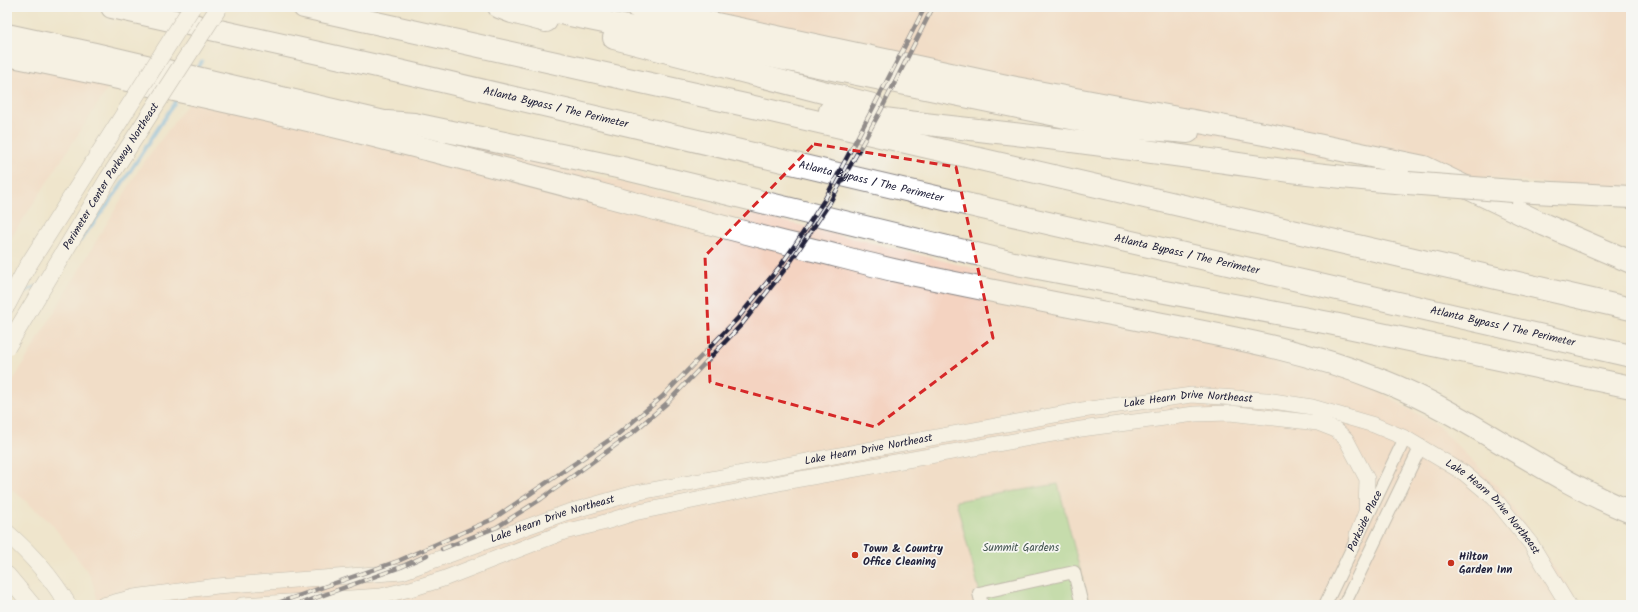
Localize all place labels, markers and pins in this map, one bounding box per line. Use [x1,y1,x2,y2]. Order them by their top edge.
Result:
place label: Town & Country Office Cleaning [863,540,943,571]
place label: Hilton Garden Inn [1459,548,1512,579]
marker: Town & Country Office Cleaning [850,550,860,560]
marker: Hilton Garden Inn [1446,558,1456,568]

